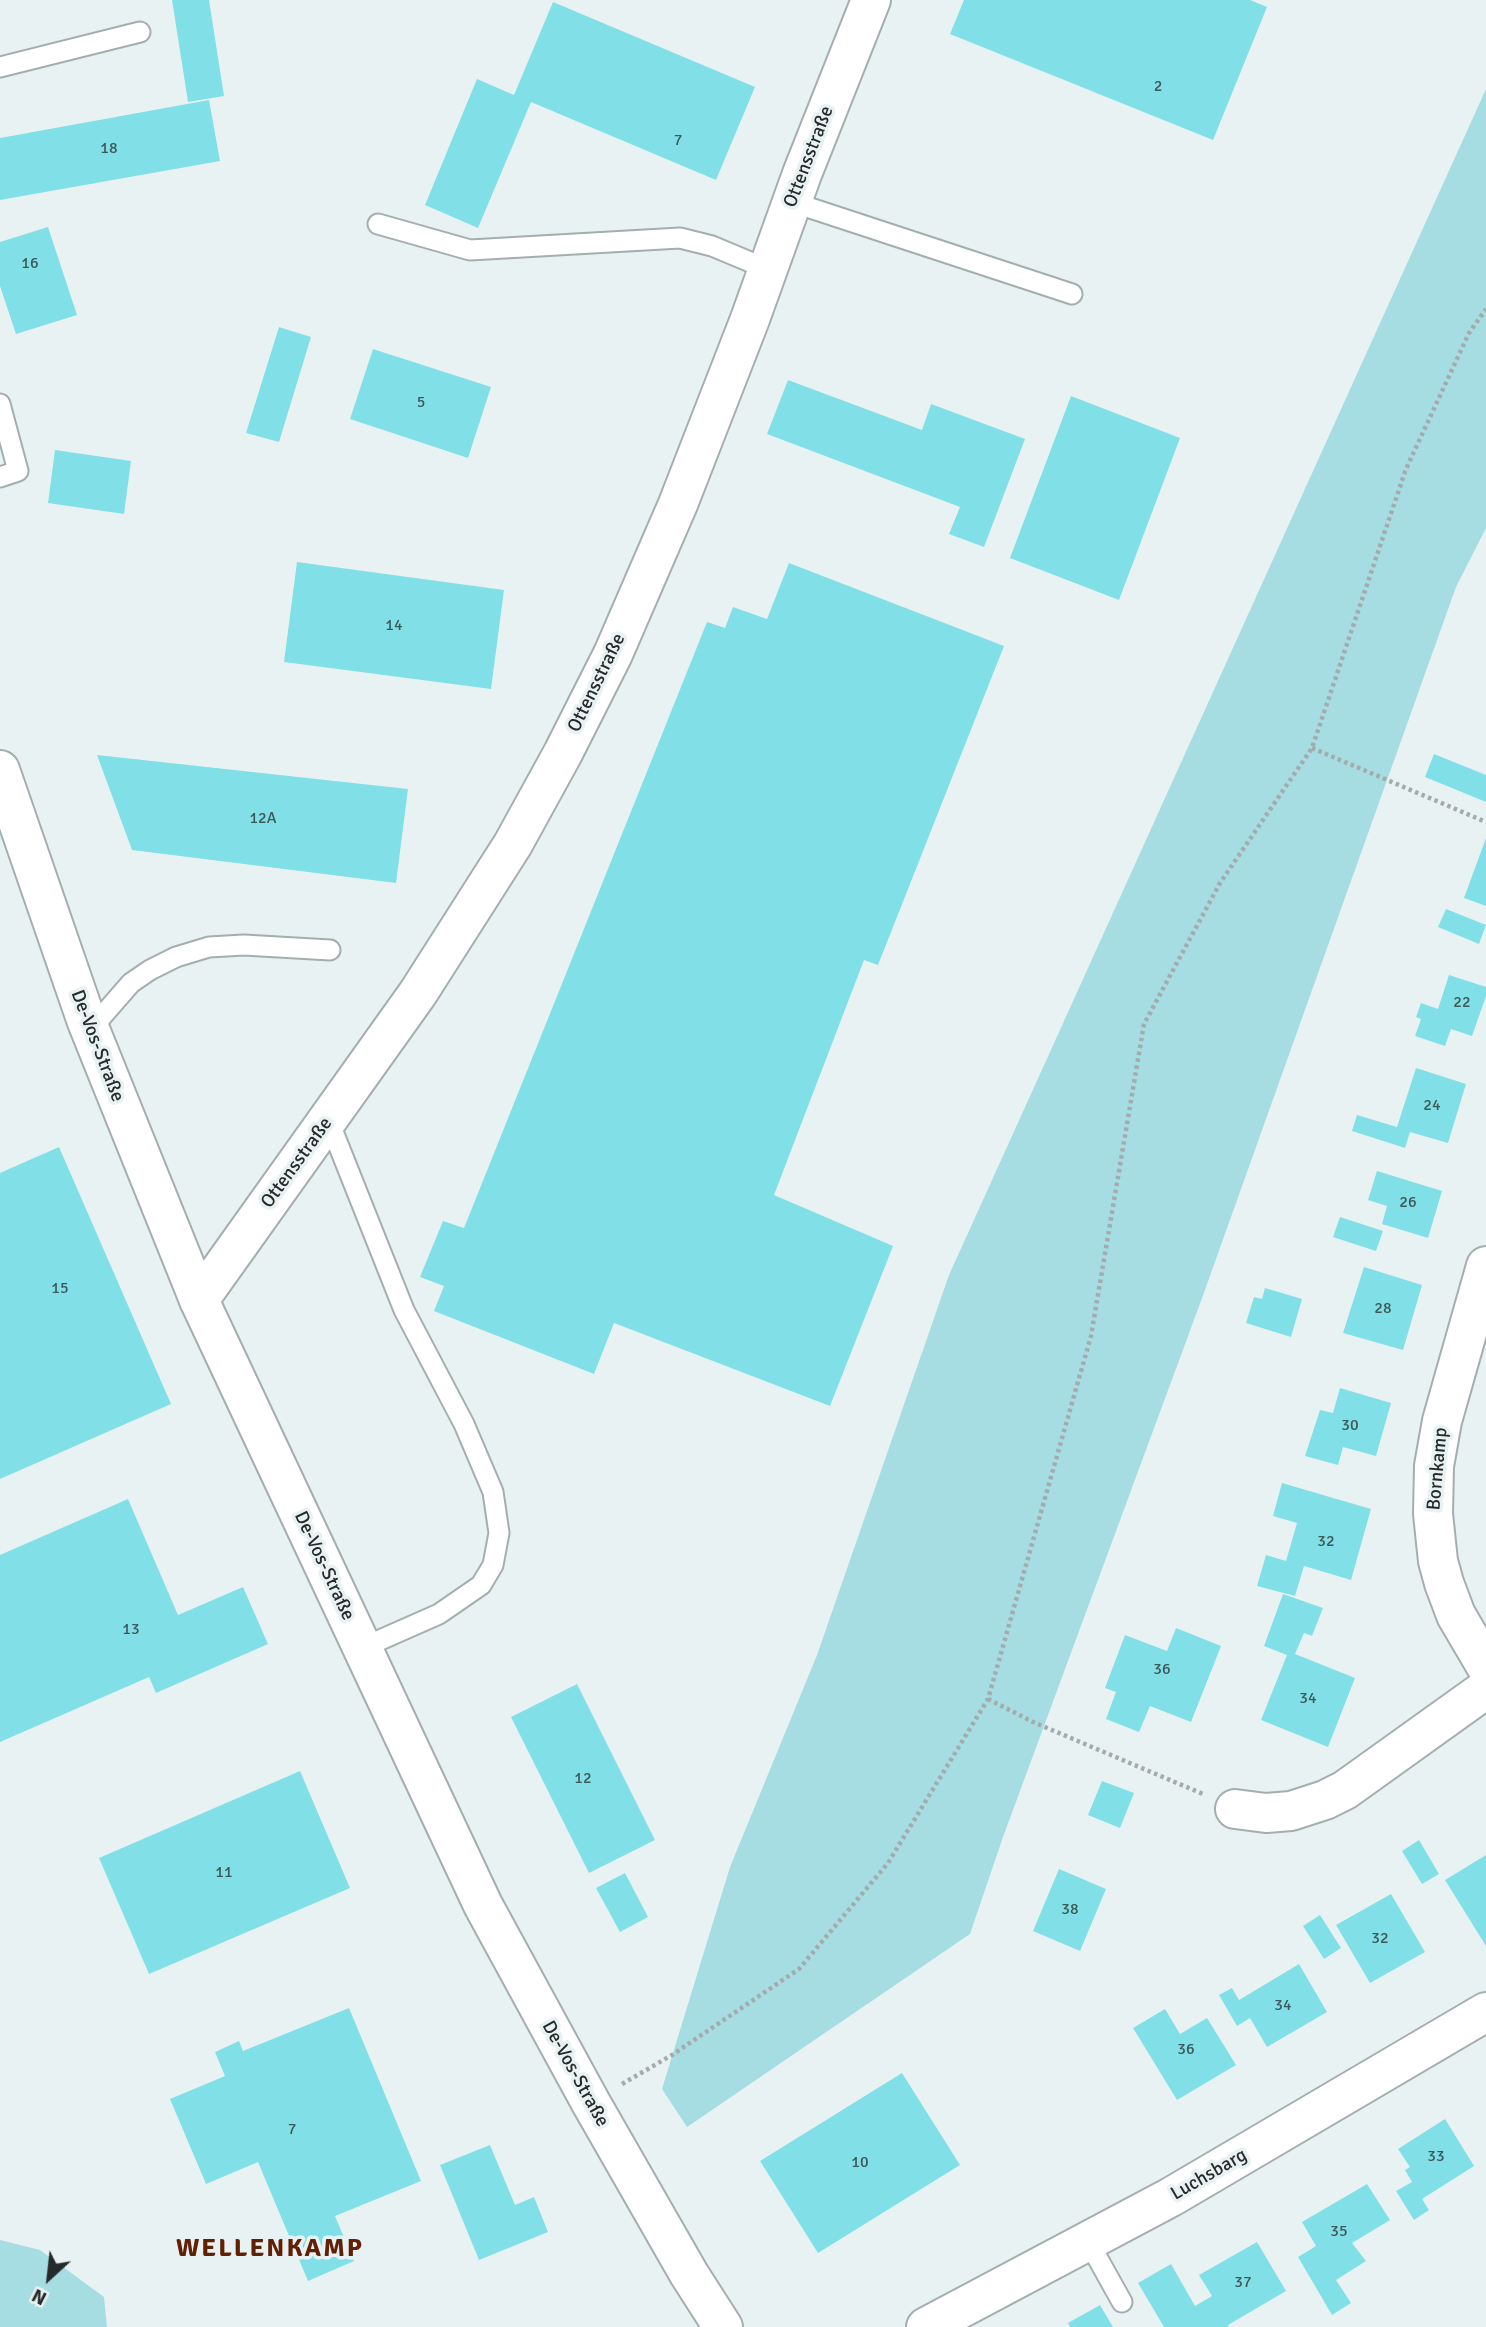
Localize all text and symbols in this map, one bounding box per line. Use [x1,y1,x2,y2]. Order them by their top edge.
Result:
house number: 2 [1154,77,1162,97]
street label: Ottensstraße [779,103,839,211]
house number: 7 [674,131,682,151]
house number: 18 [100,139,118,159]
house number: 16 [21,254,39,274]
house number: 5 [417,393,425,413]
house number: 14 [385,616,403,636]
street label: Ottensstraße [563,630,631,736]
house number: 12A [249,809,277,829]
street label: De-Vos-Straße [65,987,129,1105]
house number: 22 [1453,993,1471,1013]
house number: 24 [1423,1096,1441,1116]
street label: Ottensstraße [256,1113,338,1213]
house number: 26 [1399,1193,1417,1213]
house number: 15 [51,1279,69,1299]
house number: 28 [1374,1299,1392,1319]
house number: 30 [1341,1416,1359,1436]
street label: Bornkamp [1423,1427,1453,1511]
street label: De-Vos-Straße [289,1508,359,1624]
house number: 32 [1317,1532,1335,1552]
house number: 13 [122,1620,140,1640]
house number: 36 [1153,1660,1171,1680]
house number: 34 [1299,1689,1317,1709]
house number: 12 [574,1769,592,1789]
house number: 11 [215,1863,233,1883]
house number: 38 [1061,1900,1079,1920]
house number: 32 [1371,1929,1389,1949]
house number: 34 [1274,1996,1292,2016]
street label: De-Vos-Straße [536,2017,614,2131]
house number: 36 [1177,2040,1195,2060]
house number: 7 [288,2120,296,2140]
street label: Luchsbarg [1167,2144,1251,2206]
house number: 33 [1427,2147,1445,2167]
house number: 10 [851,2153,869,2173]
house number: 35 [1330,2222,1348,2242]
district label: WELLENKAMP [177,2233,363,2265]
north arrow [14,2243,84,2313]
house number: 37 [1234,2273,1252,2293]
text: N [28,2283,51,2310]

